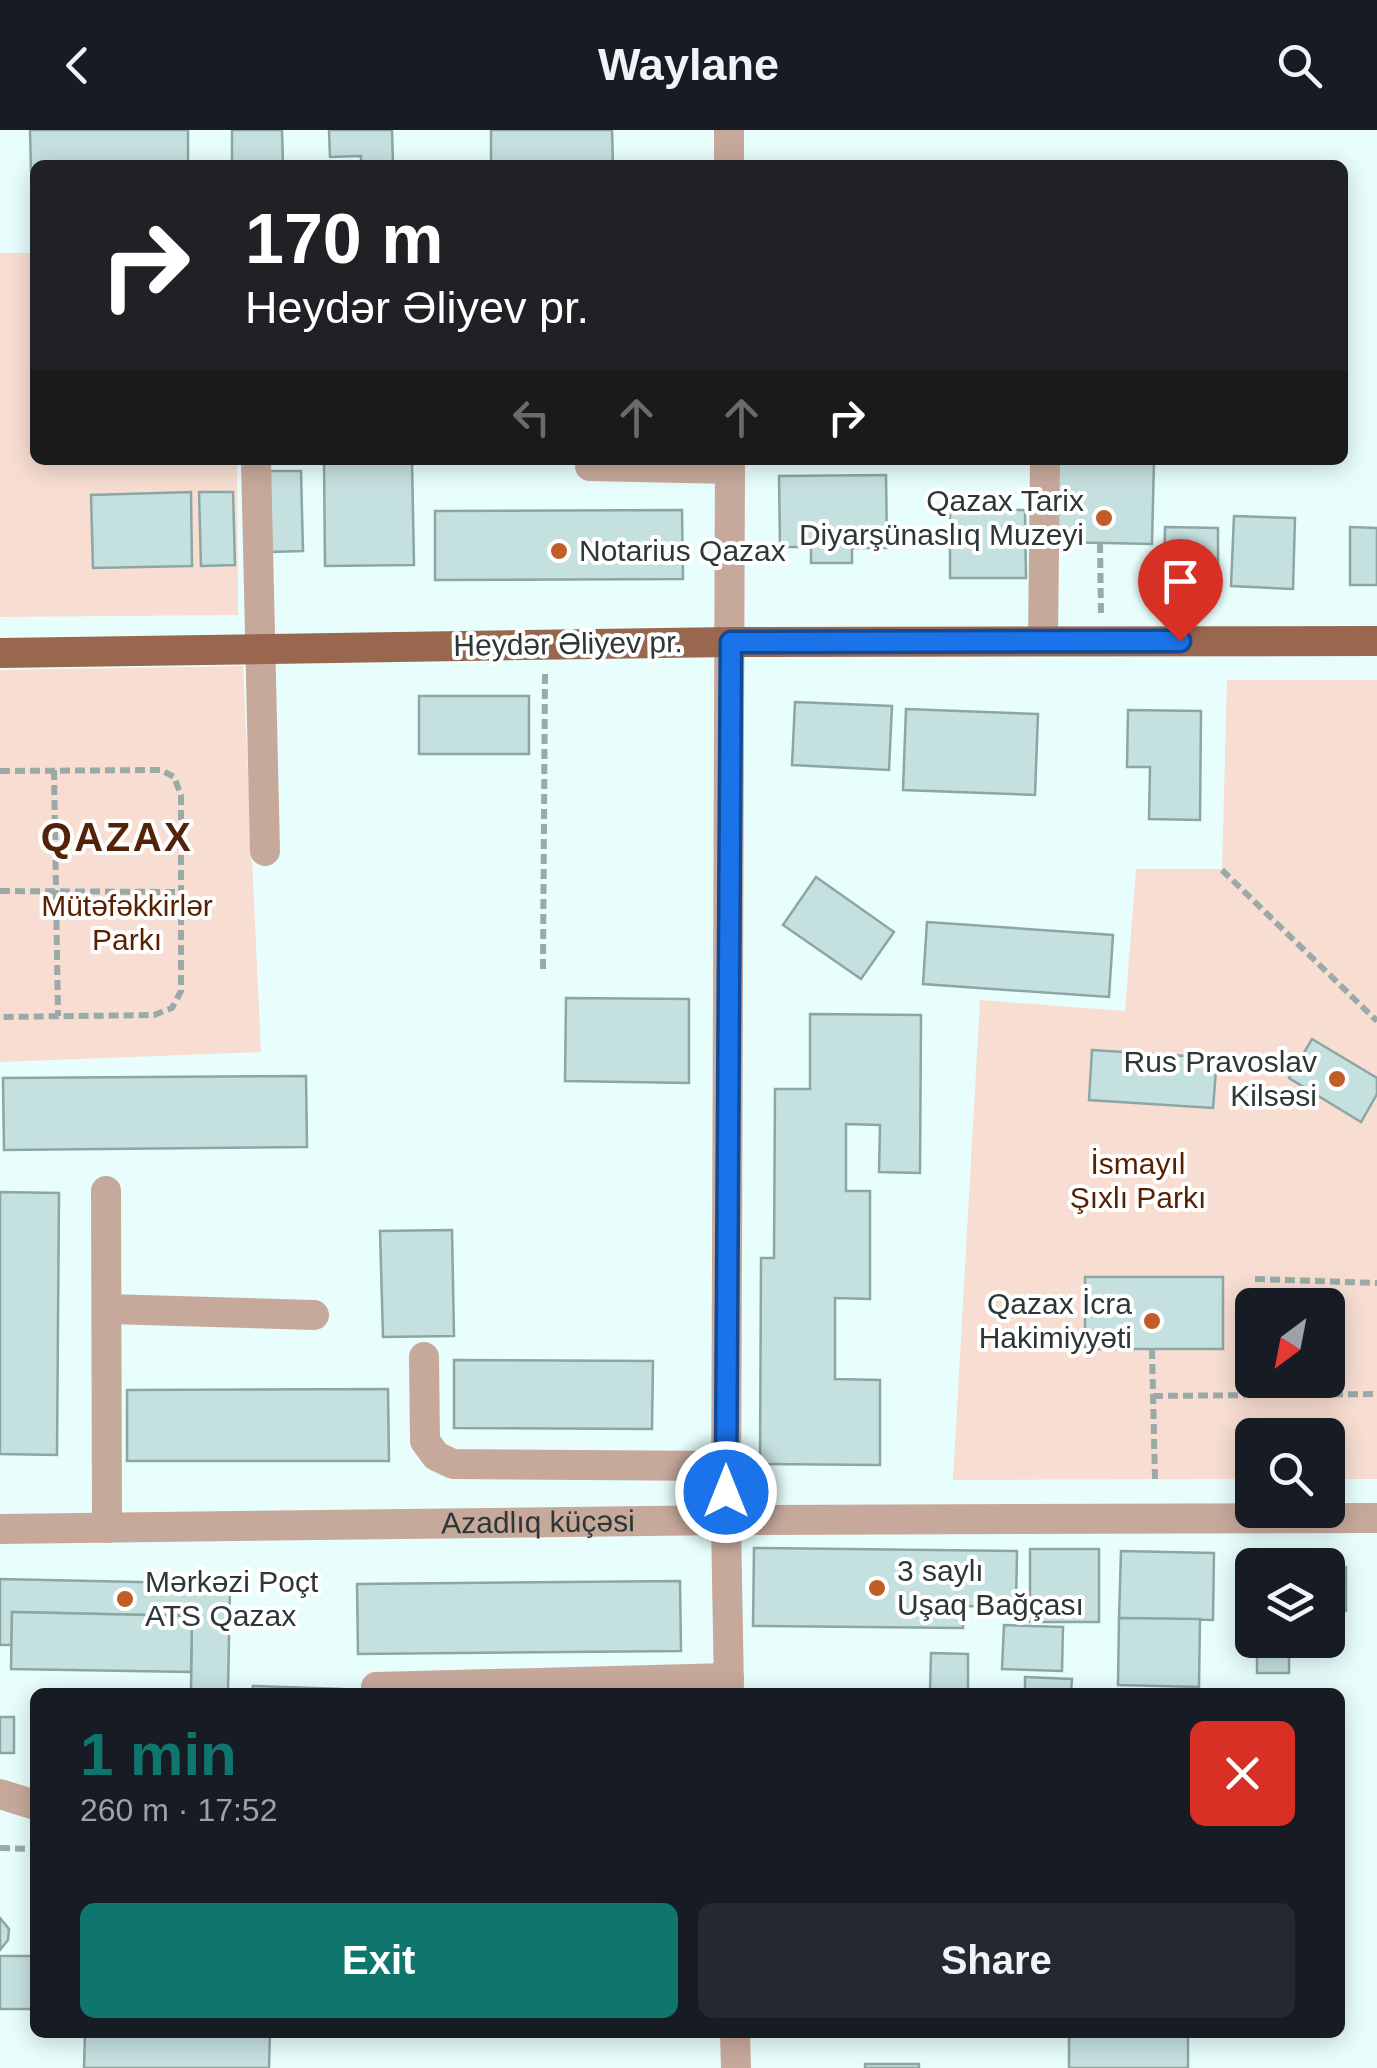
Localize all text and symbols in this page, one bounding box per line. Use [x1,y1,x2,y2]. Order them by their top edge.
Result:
icon: back [50,38,105,93]
icon: search [1272,38,1327,93]
text: Waylane [598,39,779,90]
icon: right [80,200,210,330]
text: 170 m [245,200,443,278]
text: Heydər Əliyev pr. [245,282,589,333]
icon: left [504,390,559,445]
icon: ahead [609,390,664,445]
icon: ahead [714,390,769,445]
icon: right [819,390,874,445]
place label: Qazax Tarix Diyarşünaslıq Muzeyi [799,484,1084,551]
marker: Qazax Tarix Diyarşünaslıq Muzeyi [1093,507,1115,529]
place label: Notarius Qazax [579,534,786,567]
pin [1138,539,1223,642]
marker: Notarius Qazax [548,540,570,562]
icon: arrive [1153,554,1208,609]
street label: Heydər Əliyev pr. [453,625,683,662]
district label: QAZAX [41,815,193,859]
park label: Mütəfəkkirlər Parkı [41,889,213,956]
place label: Rus Pravoslav Kilsəsi [1124,1045,1317,1112]
marker: Rus Pravoslav Kilsəsi [1326,1068,1348,1090]
park label: İsmayıl Şıxlı Parkı [1070,1147,1206,1214]
place label: Qazax İcra Hakimiyyəti [979,1287,1132,1354]
north arrow [1235,1288,1345,1398]
map controls [1235,1288,1345,1658]
marker: Qazax İcra Hakimiyyəti [1141,1310,1163,1332]
button: search [1235,1418,1345,1528]
position arrow [674,1440,778,1544]
street label: Azadlıq küçəsi [441,1504,635,1540]
button: layers [1235,1548,1345,1658]
place label: 3 saylı Uşaq Bağçası [897,1554,1084,1621]
place label: Mərkəzi Poçt ATS Qazax [145,1565,319,1632]
marker: 3 saylı Uşaq Bağçası [866,1577,888,1599]
marker: Mərkəzi Poçt ATS Qazax [114,1588,136,1610]
text: 1 min [80,1721,237,1788]
button: close [1190,1721,1295,1826]
text: 260 m · 17:52 [80,1792,277,1828]
button: Exit [80,1903,678,2018]
button: Share [698,1903,1295,2018]

